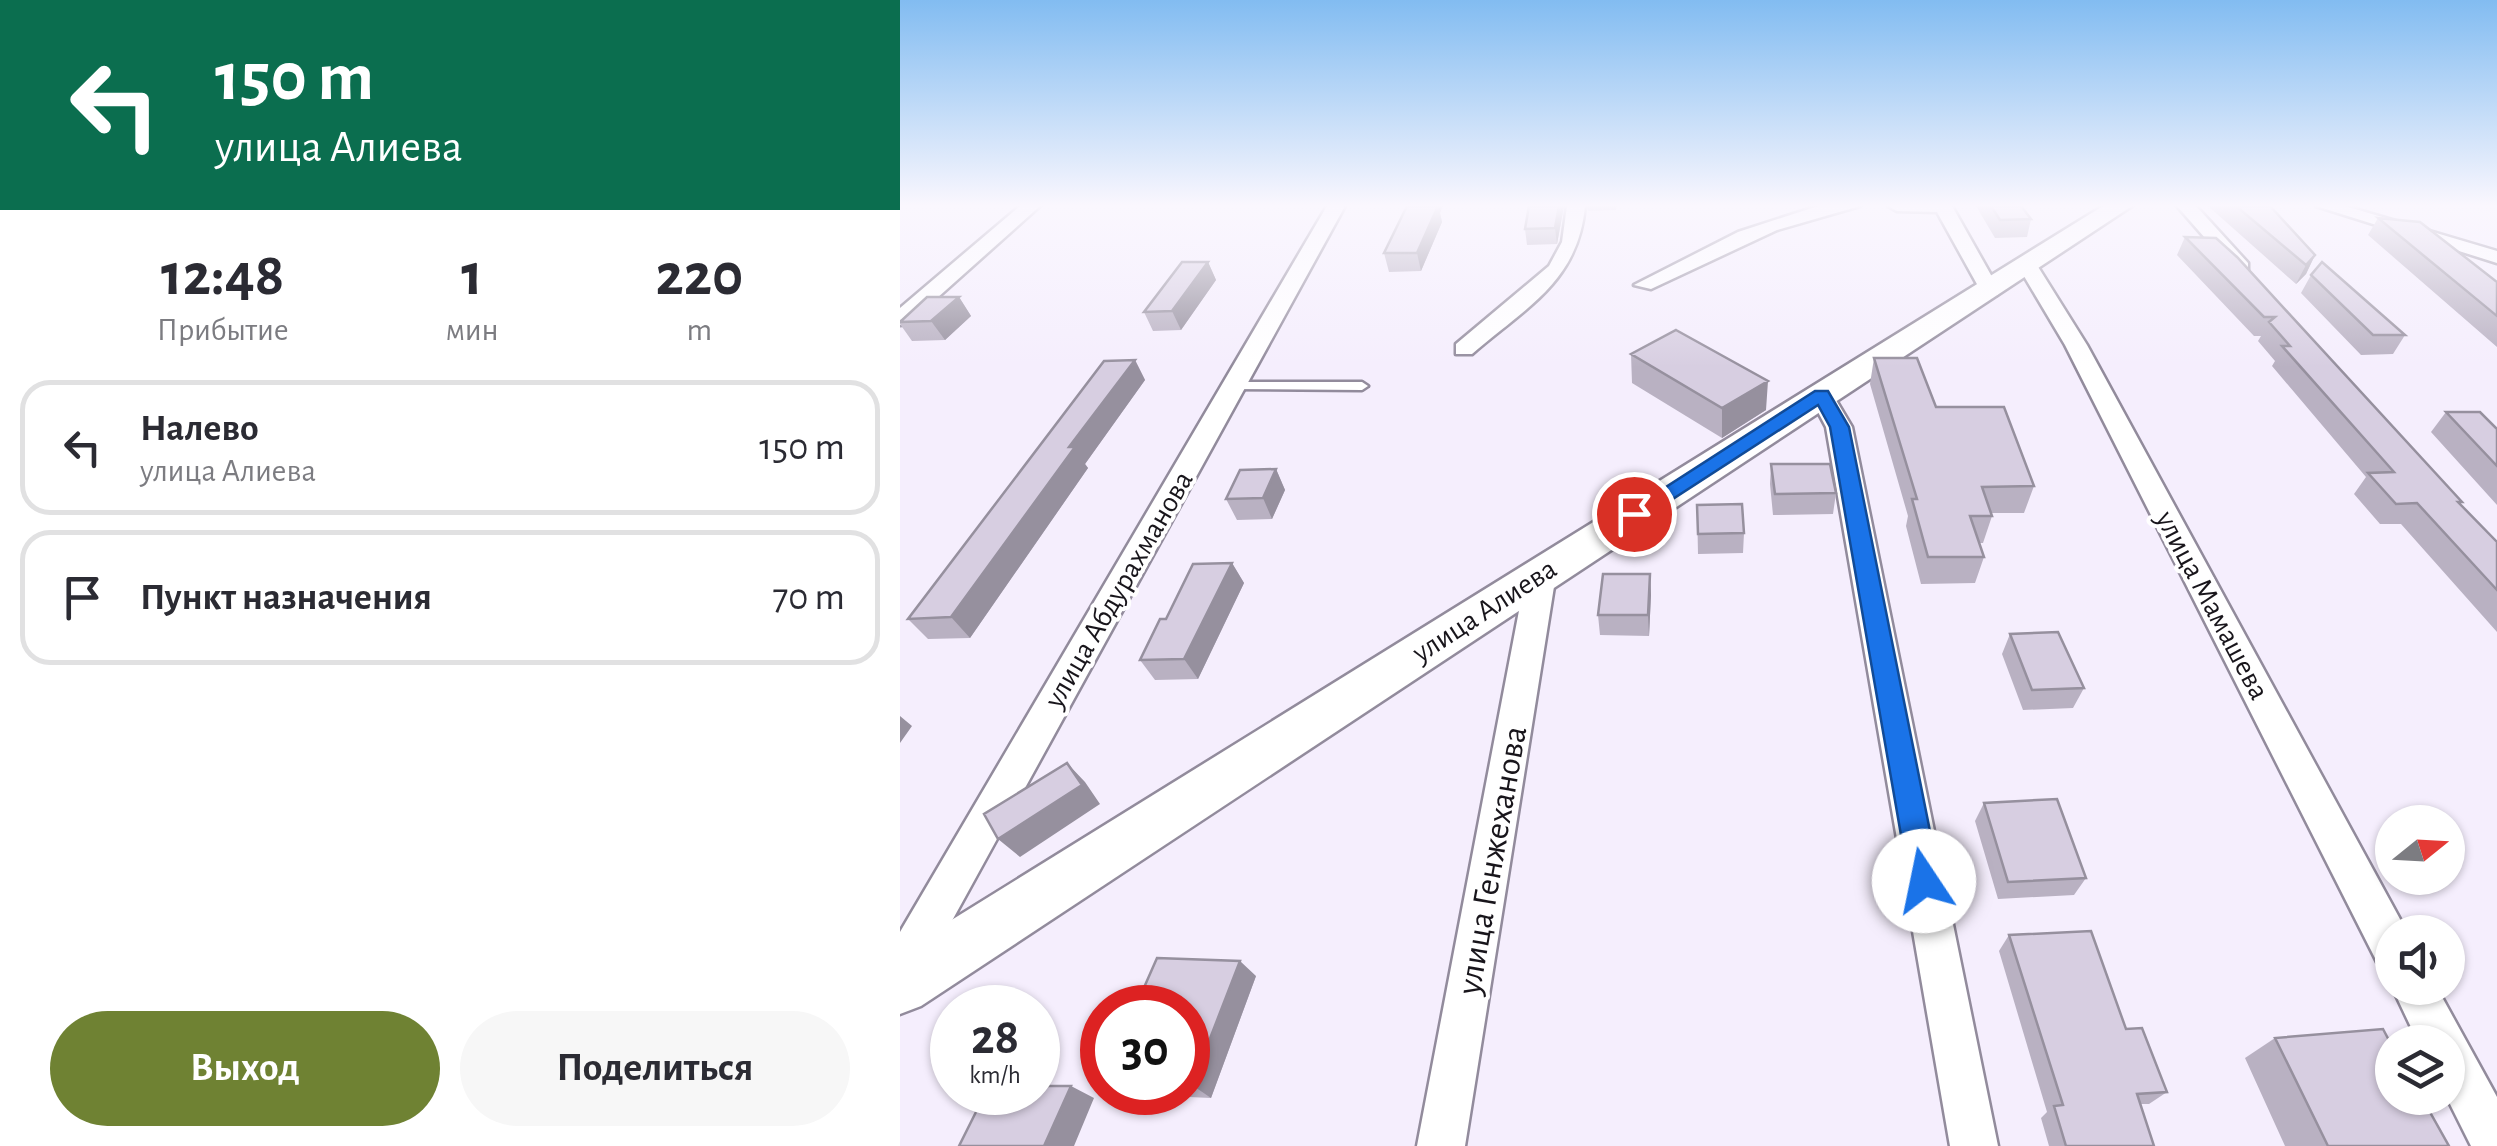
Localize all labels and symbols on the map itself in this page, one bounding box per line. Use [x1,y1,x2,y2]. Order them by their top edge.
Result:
street label: улица Абдурахманова [1038,466,1199,714]
pin [1592,472,1677,557]
street label: улица Мамашева [2149,505,2274,705]
street label: улица Алиева [1406,553,1562,669]
street label: улица Генжеханова [1451,723,1533,998]
north arrow [2375,805,2465,895]
position arrow [1872,829,1976,933]
speed limit sign: 30 [1080,985,1210,1115]

